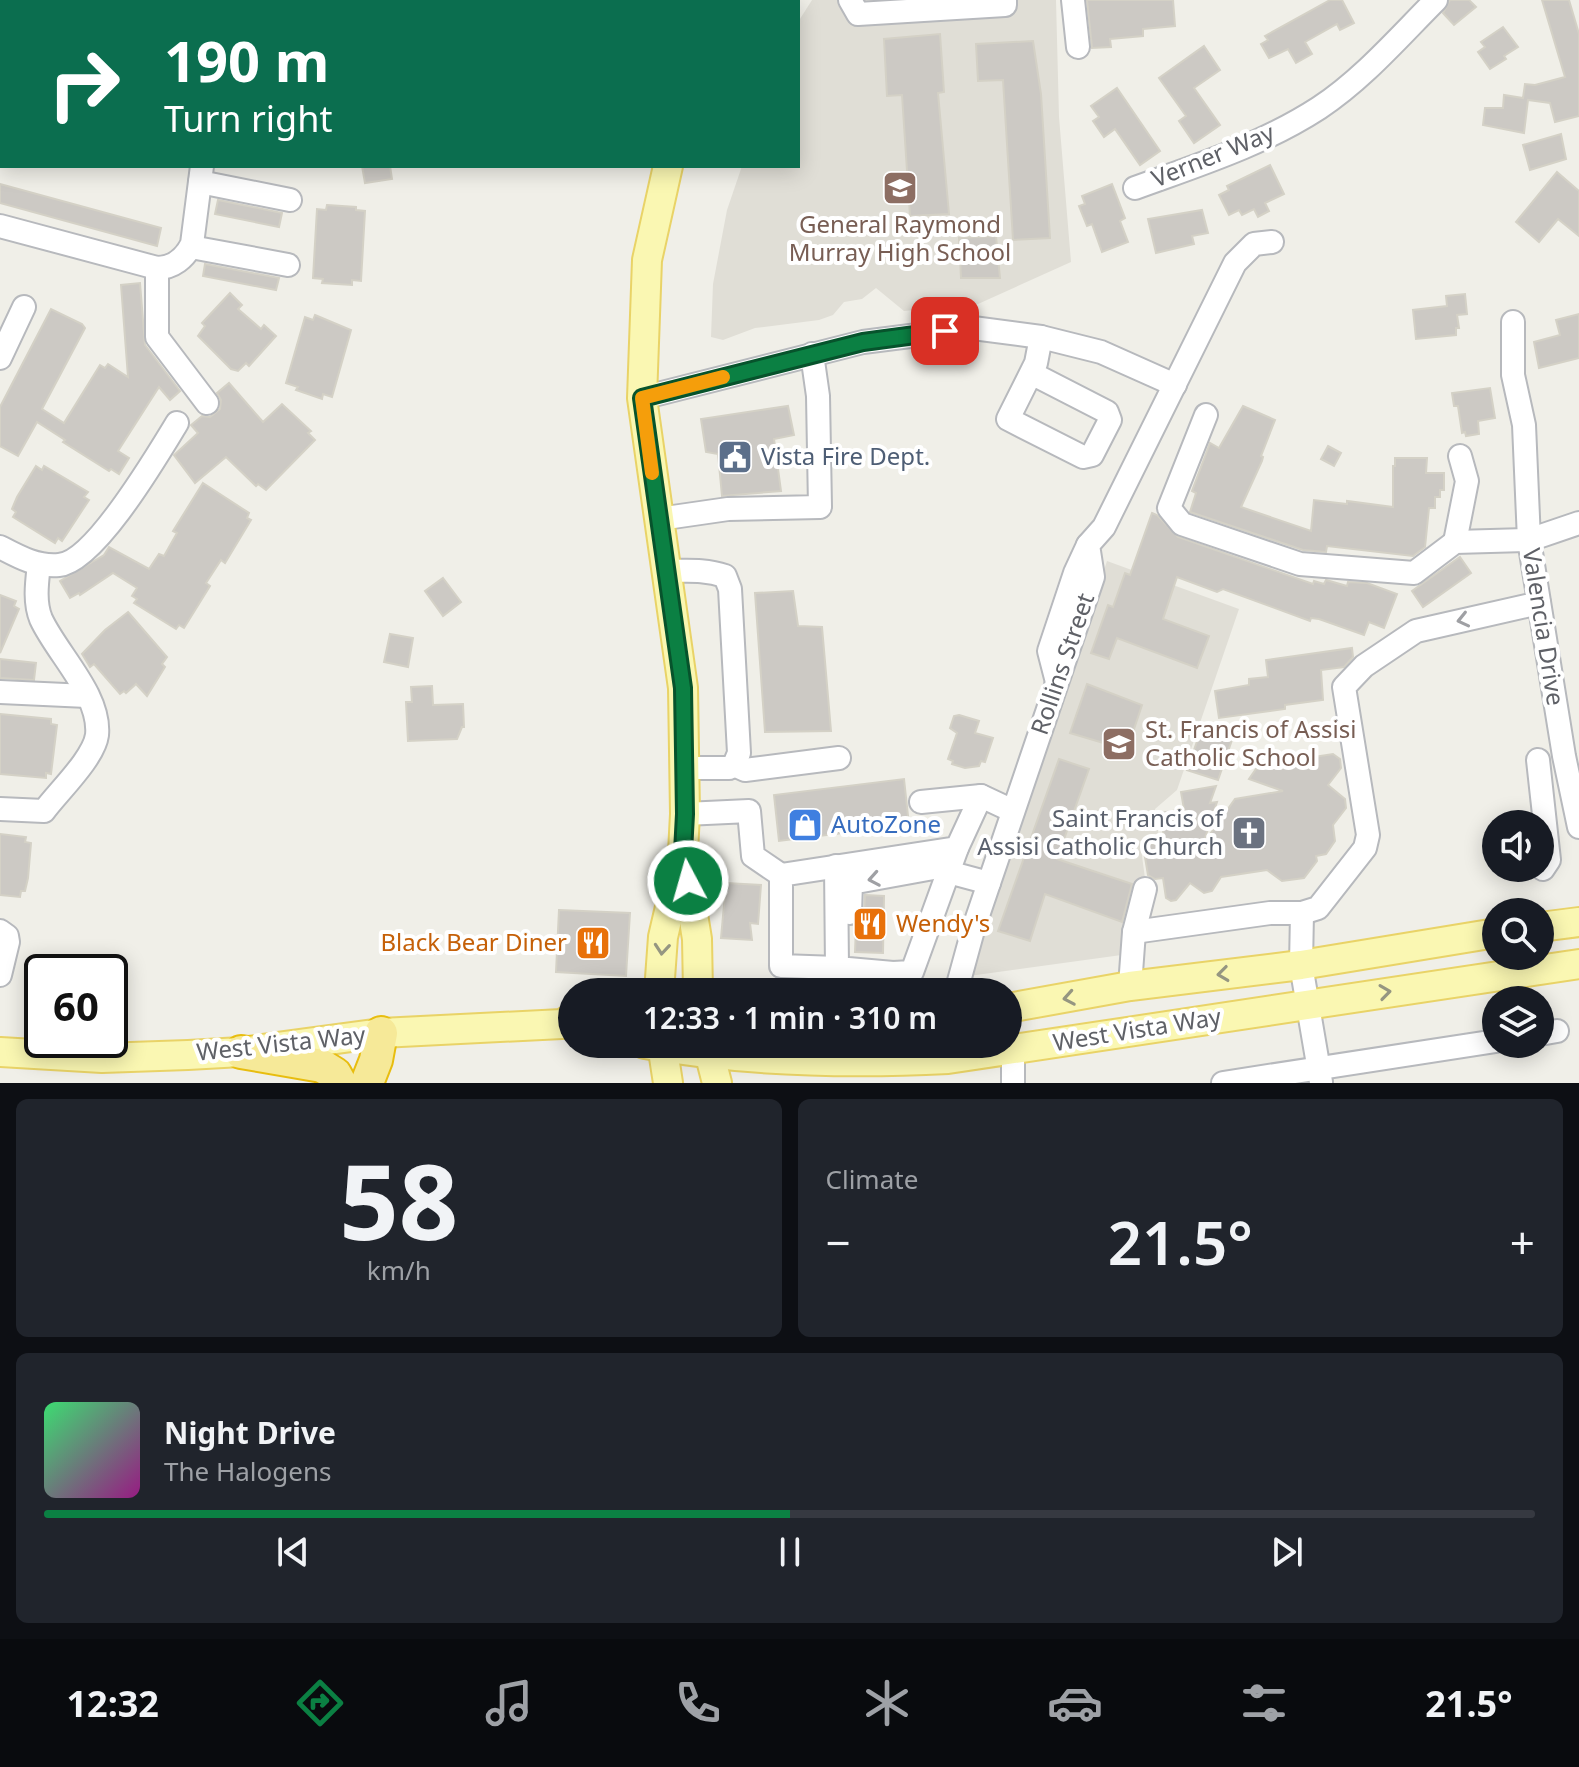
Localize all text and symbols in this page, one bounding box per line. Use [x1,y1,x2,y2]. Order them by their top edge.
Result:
text: 190 m [164,22,329,98]
icon: right [32,32,136,136]
text: Turn right [164,94,332,143]
street label: Verner Way [1146,115,1279,194]
school or university icon: General Raymond Murray High School [881,169,919,207]
place label: General Raymond Murray High School [789,207,1011,268]
pin [911,297,979,365]
icon: arrive [923,309,967,353]
public building icon: Vista Fire Dept. [716,438,754,476]
place label: Vista Fire Dept. [761,439,930,472]
street label: Valencia Drive [1516,546,1573,708]
street label: Rollins Street [1022,588,1101,739]
one-way arrow [1456,611,1470,628]
place label: St. Francis of Assisi Catholic School [1145,712,1356,773]
school or university icon: St. Francis of Assisi Catholic School [1100,725,1138,763]
place label: Saint Francis of Assisi Catholic Church [977,801,1225,862]
shop icon: AutoZone [786,806,824,844]
place label: AutoZone [831,807,941,840]
map controls [1482,810,1554,1058]
button: sound [1482,810,1554,882]
church icon: Saint Francis of Assisi Catholic Church [1230,814,1268,852]
position arrow [646,839,730,923]
one-way arrow [867,870,880,887]
button: search [1482,898,1554,970]
restaurant icon: Wendy's [851,905,889,943]
place label: Wendy's [896,906,990,939]
restaurant icon: Black Bear Diner [574,924,612,962]
place label: Black Bear Diner [380,925,567,958]
one-way arrow [654,943,671,956]
speed limit sign: 60 [24,954,128,1058]
one-way arrow [1217,966,1230,983]
one-way arrow [1379,984,1392,1001]
button: layers [1482,986,1554,1058]
one-way arrow [1062,988,1076,1005]
text: 12:33 · 1 min · 310 m [643,997,937,1038]
street label: West Vista Way [1050,999,1224,1058]
street label: West Vista Way [195,1017,368,1068]
text: 58 [339,1129,458,1270]
text: Climate [826,1161,918,1197]
text: 21.5° [1108,1201,1253,1283]
text: − [826,1212,851,1272]
text: + [1510,1212,1535,1272]
text: km/h [367,1252,431,1288]
text: Night Drive [164,1412,336,1453]
text: The Halogens [164,1453,331,1489]
icon: previous [271,1530,315,1574]
icon: pause [768,1530,812,1574]
icon: next [1265,1530,1309,1574]
icon: directions [292,1675,348,1731]
icon: music [481,1675,537,1731]
icon: phone [670,1675,726,1731]
icon: climate [859,1675,915,1731]
icon: car [1047,1675,1103,1731]
icon: filters [1236,1675,1292,1731]
text: 12:32 [66,1679,159,1728]
text: 21.5° [1425,1679,1512,1728]

